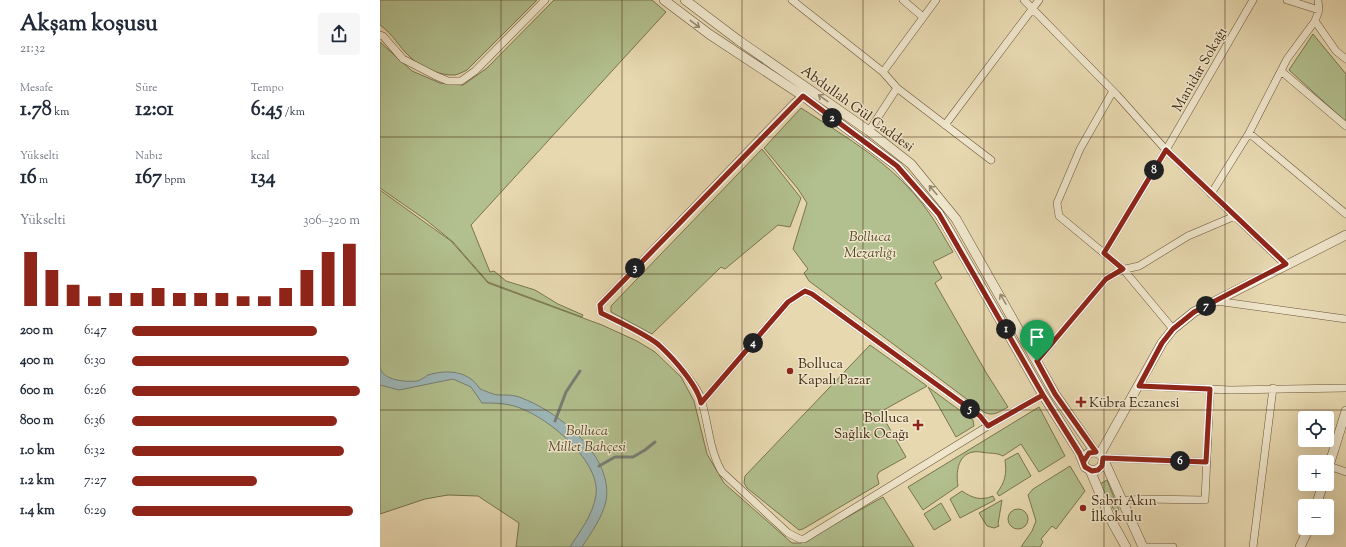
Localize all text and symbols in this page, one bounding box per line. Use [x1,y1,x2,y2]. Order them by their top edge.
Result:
text: Akşam koşusu [20,9,158,41]
button: share [318,13,360,55]
one-way arrow [690,20,701,28]
street label: Manidar Sokağı [1168,24,1233,116]
text: 21:32 [20,40,45,58]
street label: Abdullah Gül Caddesi [796,62,918,158]
text: Mesafe [20,80,53,96]
text: Süre [135,80,157,96]
text: Tempo [251,80,284,96]
one-way arrow [818,94,829,102]
text: 1.78 [20,96,52,125]
text: 12:01 [135,96,174,125]
text: 6:45 [251,96,283,125]
text: km [52,104,69,120]
text: /km [283,104,305,120]
pin: 2 [822,108,842,128]
text: 2 [829,110,835,126]
text: Yükselti [20,148,59,164]
text: Nabız [135,148,162,164]
text: kcal [251,148,270,164]
pin: 8 [1144,160,1164,180]
text: 8 [1151,162,1157,178]
text: 16 [20,164,37,193]
text: 167 [135,164,162,193]
text: 134 [251,164,276,193]
text: m [37,172,48,188]
text: bpm [162,172,186,188]
one-way arrow [929,184,938,195]
text: Yükselti [20,212,66,230]
text: 306–320 m [303,212,360,230]
park label: Bolluca Mezarlığı [844,228,897,264]
pin: 3 [625,258,645,278]
text: 3 [633,260,637,276]
one-way arrow [998,293,1006,305]
pin: 7 [1196,296,1216,316]
text: 7 [1203,298,1209,314]
pin: 1 [996,319,1016,339]
pin [1020,320,1054,361]
text: 1 [1004,321,1008,337]
text: 200 m [20,322,53,340]
text: 6:47 [84,322,107,340]
icon: arrive [1026,326,1048,348]
pin: 4 [743,333,763,353]
text: 4 [750,335,756,351]
text: 400 m [20,352,54,370]
text: 6:30 [84,352,106,370]
place label: Bolluca Kapalı Pazar [798,355,871,391]
marker: Bolluca Kapalı Pazar [785,366,795,376]
text: 600 m [20,382,54,400]
text: 6:26 [84,382,106,400]
place label: Kübra Eczanesi [1089,394,1180,414]
marker: Kübra Eczanesi [1076,397,1086,407]
pin: 5 [960,399,980,419]
text: 5 [968,401,972,417]
place label: Bolluca Sağlık Ocağı [834,409,910,445]
map controls [1298,411,1334,535]
button: locate [1298,411,1334,447]
text: 800 m [20,412,54,430]
text: 6:36 [84,412,105,430]
marker: Bolluca Sağlık Ocağı [912,419,924,431]
park label: Bolluca Millet Bahçesi [548,422,627,458]
text: 1.0 km [20,442,55,460]
text: 6:32 [84,442,105,460]
pin: 6 [1170,451,1190,471]
text: 6 [1177,453,1183,469]
button: + [1298,455,1334,491]
text: 1.2 km [20,472,54,490]
text: 7:27 [84,472,107,490]
place label: Sabri Akın İlkokulu [1091,492,1157,528]
button: − [1298,499,1334,535]
text: 1.4 km [20,502,55,520]
text: 6:29 [84,502,106,520]
marker: Sabri Akın İlkokulu [1078,503,1088,513]

